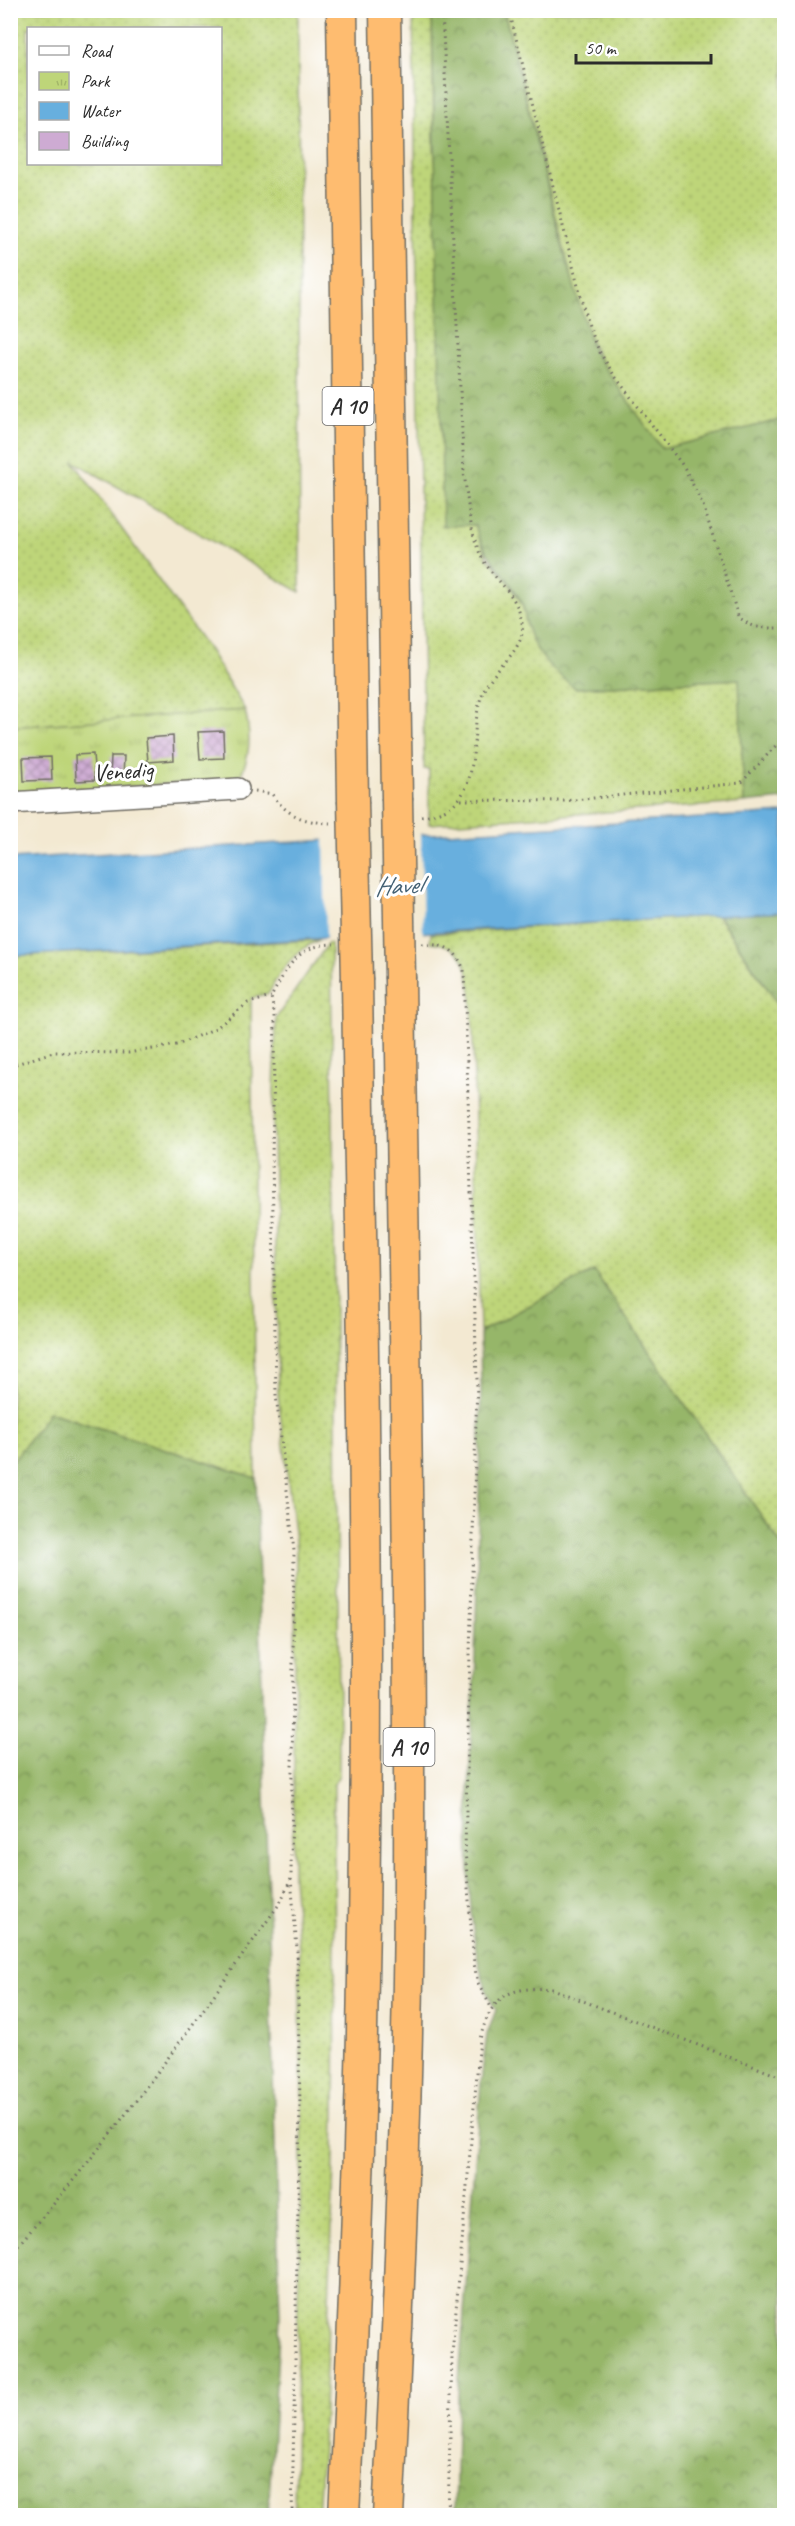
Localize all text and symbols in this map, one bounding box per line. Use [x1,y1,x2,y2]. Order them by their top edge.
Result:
legend [27,27,222,165]
scale bar [576,27,711,65]
text: 50 m [585,37,618,59]
text: Road [81,40,114,62]
text: Park [81,70,111,92]
text: Water [81,100,122,122]
text: Building [81,130,130,152]
road number: A 10 [322,387,374,425]
street label: Venedig [92,754,155,788]
water label: Havel [374,867,431,903]
road number: A 10 [384,1728,434,1766]

